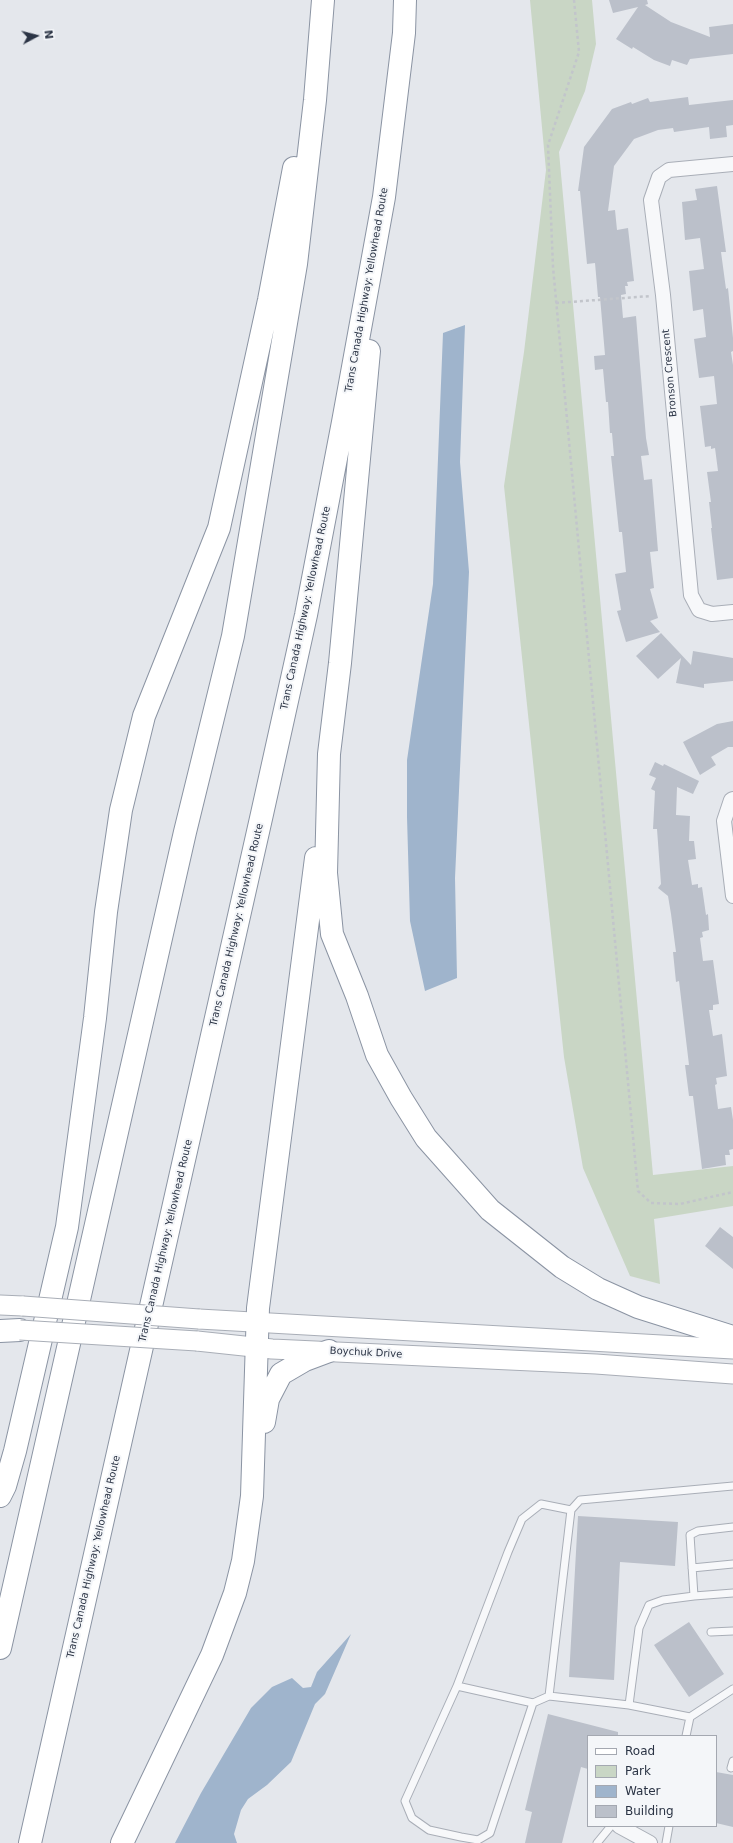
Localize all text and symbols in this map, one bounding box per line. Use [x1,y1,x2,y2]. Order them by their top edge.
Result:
north arrow [16,16,56,56]
text: N [41,29,55,40]
street label: Trans Canada Highway: Yellowhead Route [343,187,391,393]
street label: Bronson Crescent [660,329,680,417]
street label: Trans Canada Highway: Yellowhead Route [279,505,333,711]
street label: Trans Canada Highway: Yellowhead Route [208,822,266,1028]
street label: Trans Canada Highway: Yellowhead Route [137,1138,195,1344]
street label: Boychuk Drive [329,1345,403,1361]
street label: Trans Canada Highway: Yellowhead Route [65,1454,123,1660]
legend [587,1735,717,1827]
text: Road [625,1744,655,1758]
text: Park [625,1764,651,1778]
text: Water [625,1784,660,1798]
text: Building [625,1804,674,1818]

